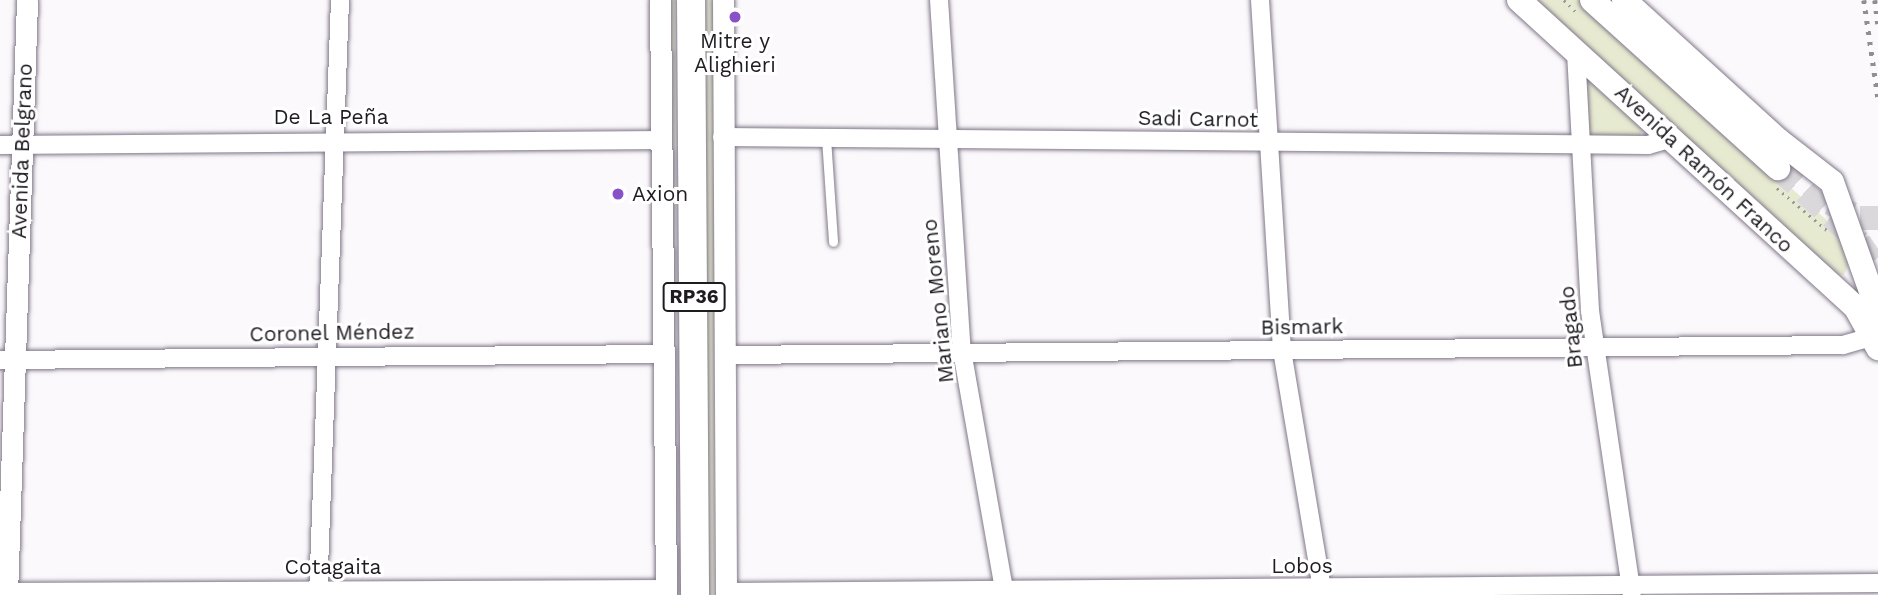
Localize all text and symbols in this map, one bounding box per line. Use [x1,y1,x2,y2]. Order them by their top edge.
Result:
marker: Mitre y Alighieri [727,9,743,25]
place label: Mitre y Alighieri [694,28,776,78]
street label: Avenida Belgrano [6,63,38,239]
street label: Avenida Ramón Franco [1609,80,1799,258]
street label: De La Peña [273,104,389,130]
street label: Sadi Carnot [1138,105,1258,133]
place label: Axion [632,181,688,207]
marker: Axion [610,186,626,202]
street label: Mariano Moreno [917,218,959,384]
road number: RP36 [662,282,726,312]
street label: Bragado [1554,285,1588,369]
street label: Bismark [1260,314,1344,340]
street label: Coronel Méndez [249,319,415,347]
street label: Lobos [1271,553,1333,579]
street label: Cotagaita [285,554,381,580]

